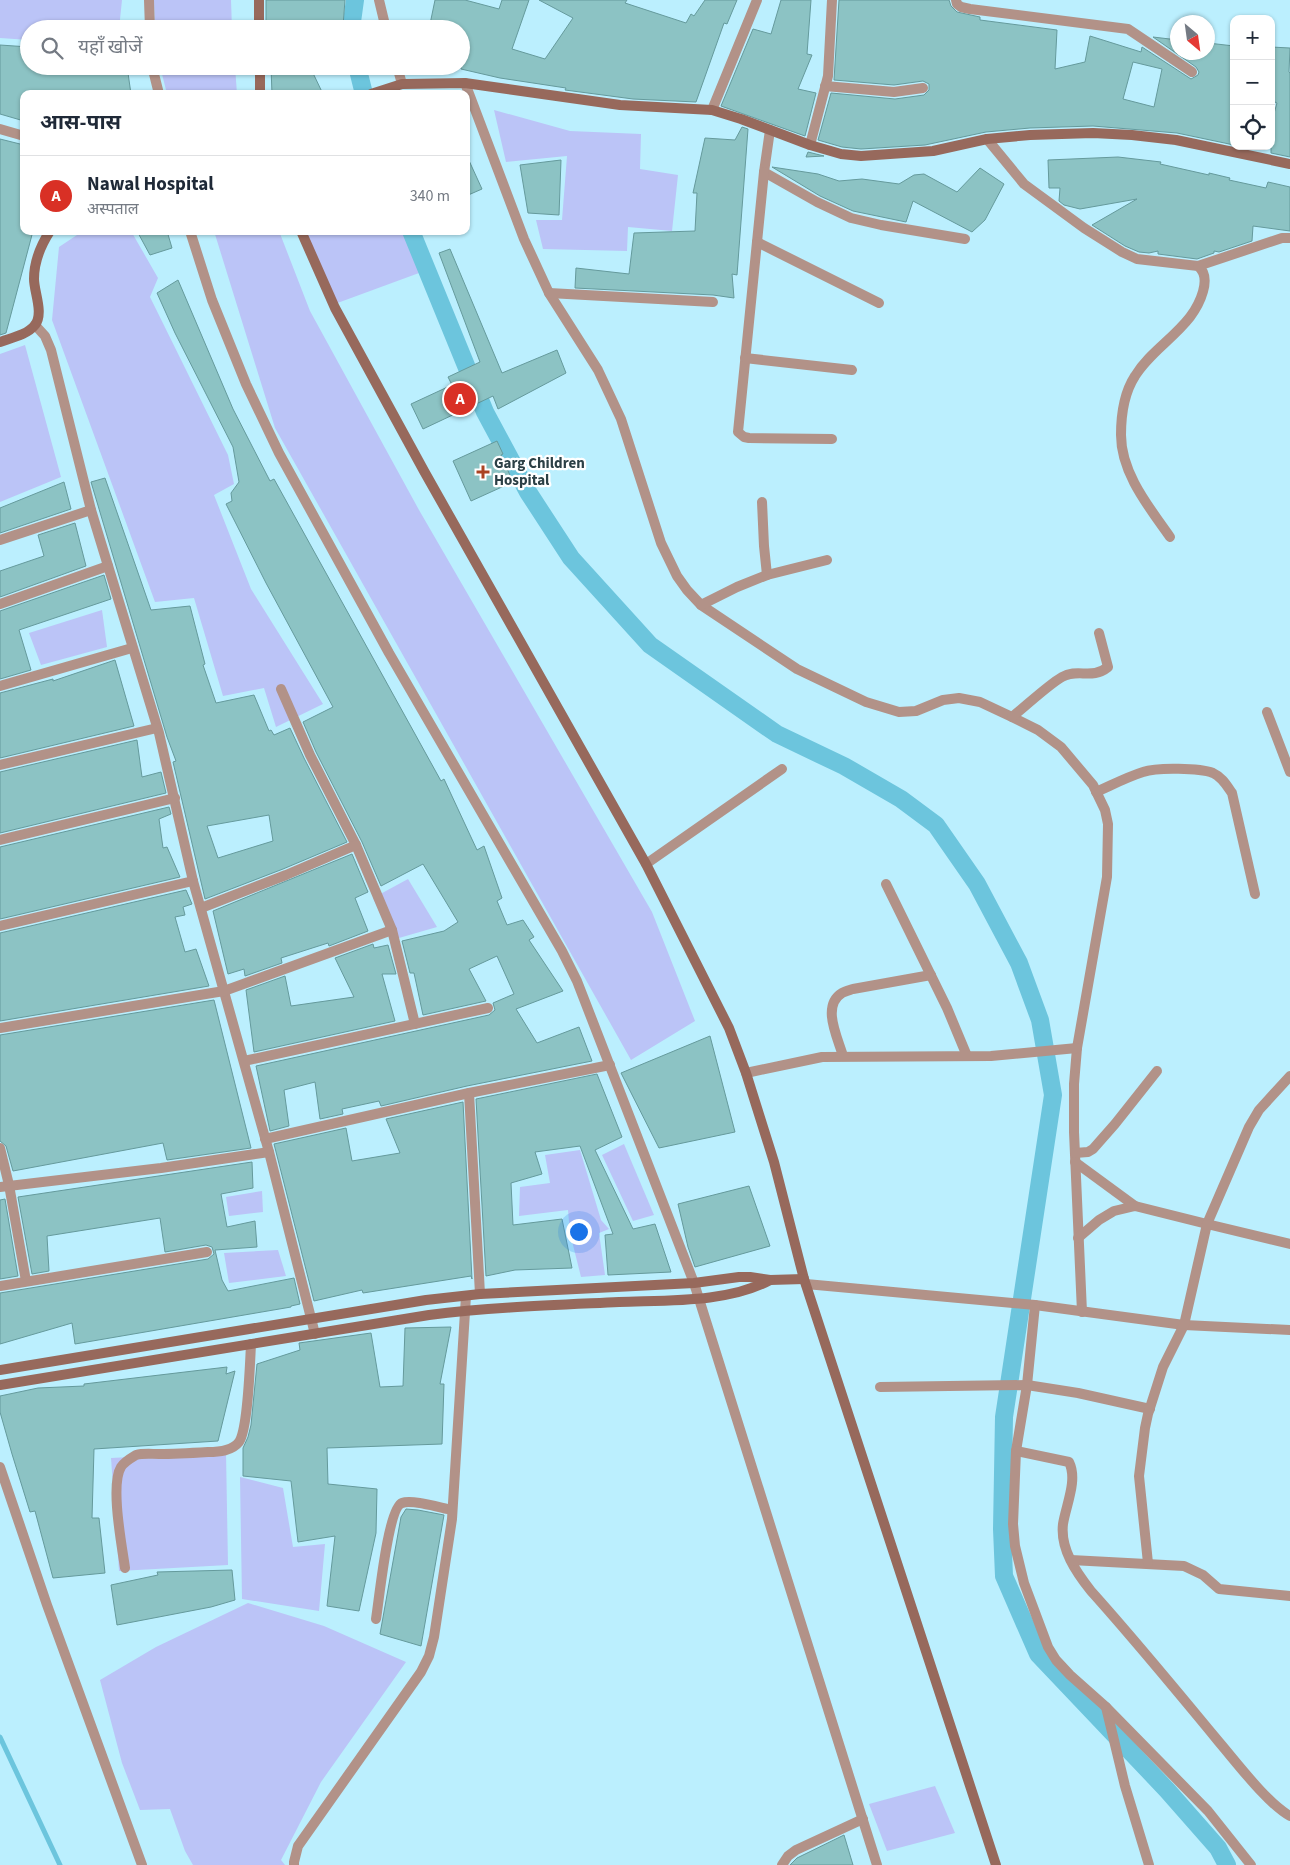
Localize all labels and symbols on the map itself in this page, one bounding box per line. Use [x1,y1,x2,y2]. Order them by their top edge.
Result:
north arrow [1170,15,1215,60]
pin: A [444,380,476,418]
place label: Garg Children Hospital [494,453,585,491]
marker: Garg Children Hospital [476,465,490,479]
your location [566,1219,592,1245]

